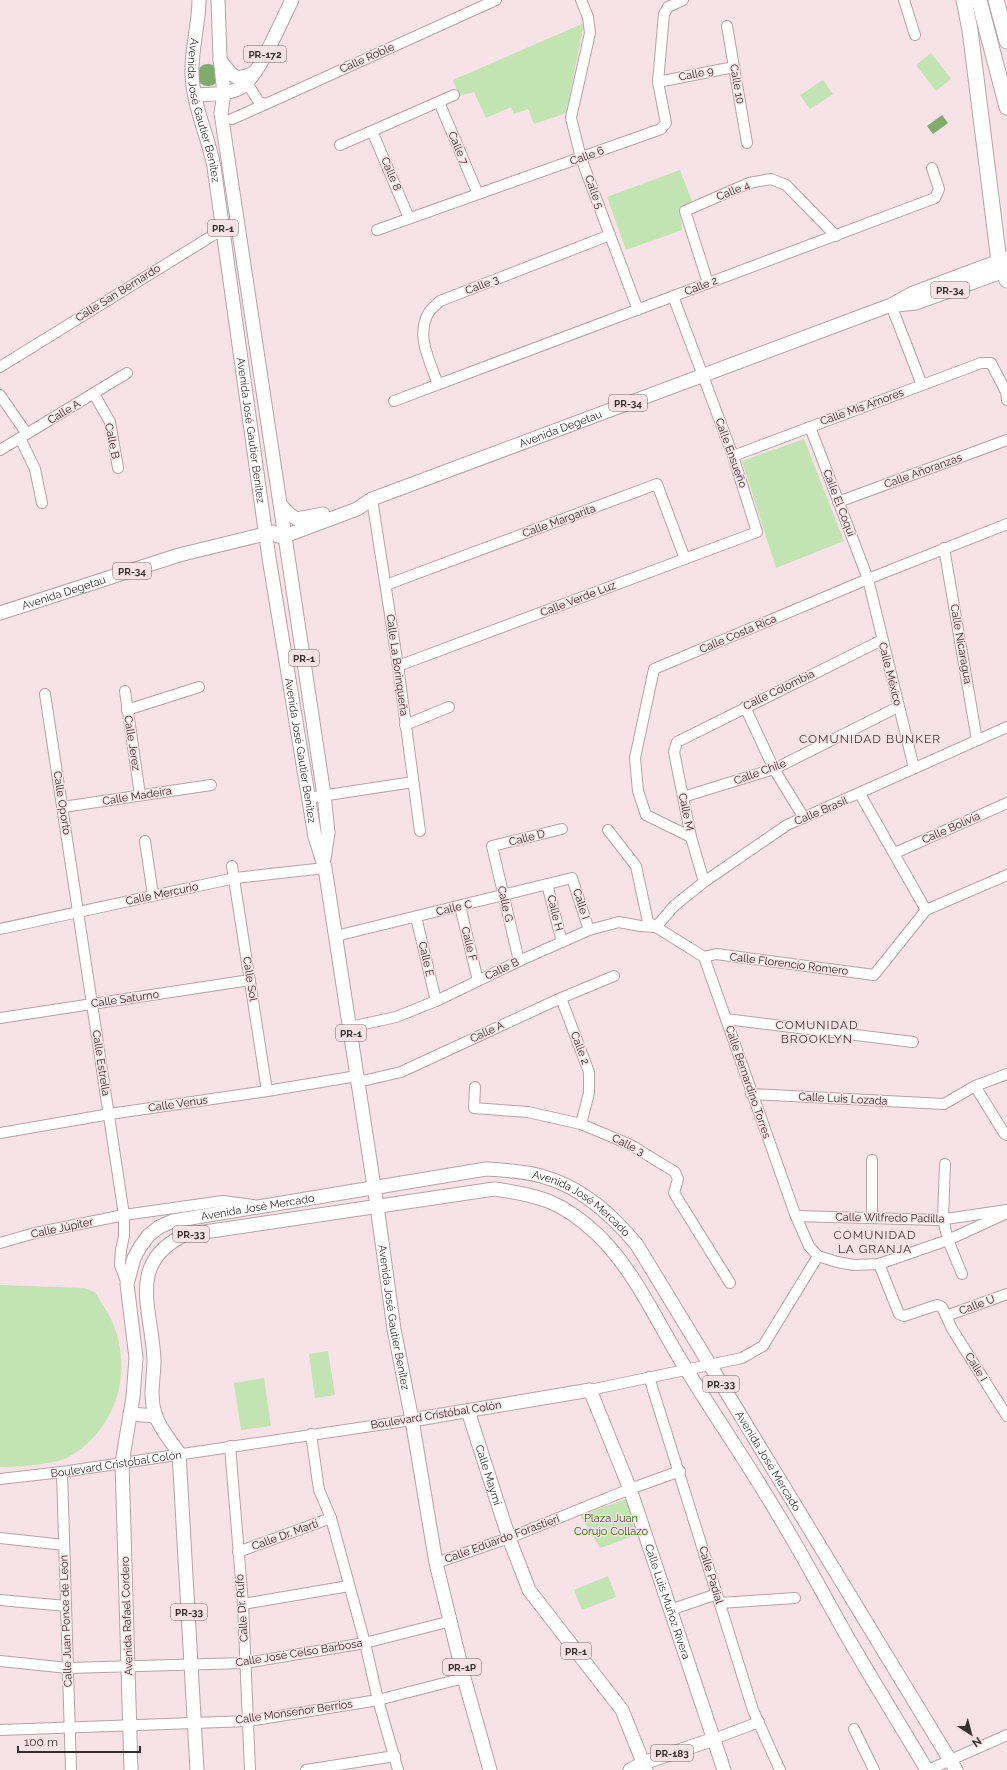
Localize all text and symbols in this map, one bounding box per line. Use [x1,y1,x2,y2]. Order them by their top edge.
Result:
street label: Avenida José Gautier Benítez [185,37,223,184]
street label: Calle Roble [338,40,397,76]
road number: PR-172 [244,46,286,62]
street label: Calle 10 [727,63,747,105]
street label: Calle 9 [677,64,715,84]
street label: Calle 7 [445,130,471,167]
street label: Calle 6 [568,144,606,168]
street label: Calle 8 [378,155,404,193]
street label: Calle 5 [582,173,606,211]
street label: Calle 4 [714,178,752,204]
road number: PR-1 [208,220,238,236]
street label: Calle San Bernardo [73,261,163,324]
street label: Calle 3 [463,273,501,297]
street label: Calle 2 [683,274,720,298]
road number: PR-34 [931,282,969,298]
street label: Avenida José Gautier Benítez [234,356,268,505]
street label: Calle Mis Amores [818,386,906,428]
road number: PR-34 [609,395,647,411]
street label: Calle A [45,397,83,427]
street label: Avenida Degetau [517,407,604,450]
street label: Calle Ensueño [712,416,750,490]
street label: Calle B [102,422,122,460]
street label: Calle Añoranzas [882,451,964,491]
street label: Calle El Coquí [820,468,858,539]
street label: Calle Margarita [521,502,597,540]
road number: PR-34 [113,563,151,579]
street label: Avenida Degetau [20,573,107,612]
street label: Calle Verde Luz [538,578,618,619]
street label: Calle Nicaragua [948,603,974,685]
street label: Calle Costa Rica [698,612,778,656]
street label: Calle La Borinqueña [383,613,411,717]
street label: Calle México [876,641,904,708]
road number: PR-1 [289,650,319,666]
street label: Calle Colombia [741,667,817,713]
street label: Avenida José Gautier Benítez [282,677,319,825]
street label: Calle Jerez [121,715,143,772]
district label: COMUNIDAD BUNKER [799,732,941,746]
street label: Calle Chile [732,756,788,787]
street label: Calle Oporto [51,770,74,836]
street label: Calle Madeira [101,784,173,808]
street label: Calle M [676,792,696,832]
street label: Calle Brasil [792,794,850,828]
street label: Calle Bolivia [920,809,982,847]
street label: Calle D [508,827,546,849]
street label: Calle Mercurio [125,880,200,908]
street label: Calle G [495,885,515,923]
street label: Calle I [570,887,592,921]
street label: Calle H [544,894,566,932]
street label: Calle C [435,897,474,918]
street label: Calle F [458,925,480,963]
street label: Calle E [416,940,436,978]
street label: Calle Florencio Romero [729,950,850,978]
street label: Calle B [483,955,521,983]
street label: Calle Sol [240,956,260,1002]
street label: Calle Saturno [90,988,160,1010]
street label: Calle A [468,1018,507,1045]
district label: COMUNIDAD BROOKLYN [776,1018,858,1046]
street label: Calle Bernardino Torres [723,1024,773,1140]
road number: PR-1 [336,1025,366,1041]
street label: Calle Estrella [89,1029,113,1097]
street label: Calle 2 [568,1030,592,1067]
street label: Calle Luis Lozada [798,1090,888,1108]
street label: Calle Venus [147,1093,209,1115]
street label: Calle 3 [610,1131,646,1159]
street label: Avenida José Mercado [531,1168,633,1239]
street label: Avenida José Mercado [200,1191,316,1223]
street label: Calle Wilfredo Padilla [835,1211,945,1225]
street label: Calle Júpiter [30,1215,94,1241]
road number: PR-33 [173,1226,209,1242]
district label: COMUNIDAD LA GRANJA [834,1228,916,1256]
street label: Avenida José Gautier Benítez [376,1244,413,1392]
street label: Calle U [957,1293,997,1317]
street label: Calle I [962,1350,990,1384]
road number: PR-33 [703,1376,739,1392]
street label: Boulevard Cristóbal Colón [370,1398,502,1432]
street label: Avenida José Mercado [733,1409,804,1514]
street label: Calle Maymí [473,1443,505,1507]
street label: Boulevard Cristóbal Colón [50,1448,182,1480]
street label: Calle Eduardo Forastieri [443,1512,561,1566]
park label: Plaza Juan Corujo Collazo [574,1512,649,1538]
street label: Calle Dr. Martí [250,1517,321,1553]
street label: Calle Luis Muñoz Rivera [642,1542,693,1661]
street label: Calle Padial [696,1545,726,1605]
street label: Calle Juan Ponce de León [57,1555,75,1687]
street label: Avenida Rafael Cordero [118,1556,136,1676]
street label: Calle Dr. Rufo [233,1573,251,1642]
road number: PR-33 [171,1604,207,1620]
street label: Calle José Celso Barbosa [235,1637,363,1669]
road number: PR-1 [561,1643,591,1659]
road number: PR-1P [443,1659,481,1675]
street label: Calle Monseñor Berríos [235,1697,353,1727]
north arrow [951,1714,991,1754]
scale bar [18,1728,140,1754]
text: N [969,1734,984,1749]
text: 100 m [24,1735,58,1749]
road number: PR-183 [651,1745,693,1761]

